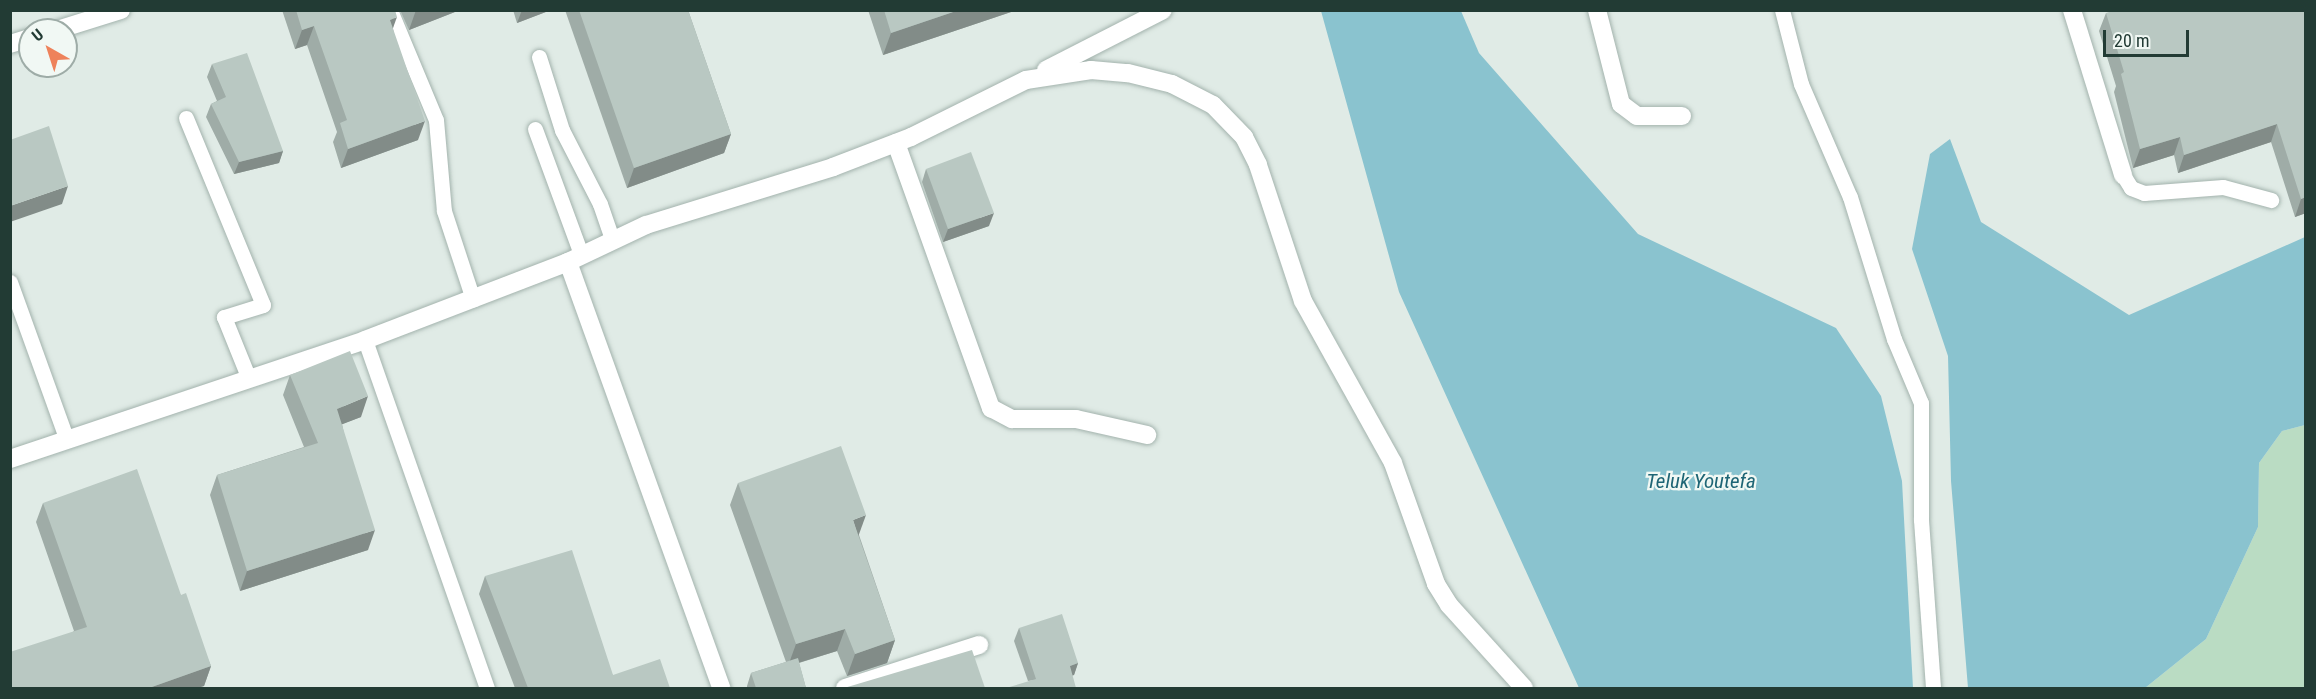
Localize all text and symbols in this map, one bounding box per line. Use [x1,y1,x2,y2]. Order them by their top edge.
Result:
north arrow [18,18,78,78]
scale bar [2106,18,2192,56]
text: U [28,25,47,45]
text: 20 m [2114,30,2149,51]
water label: Teluk Youtefa [1646,468,1756,494]

